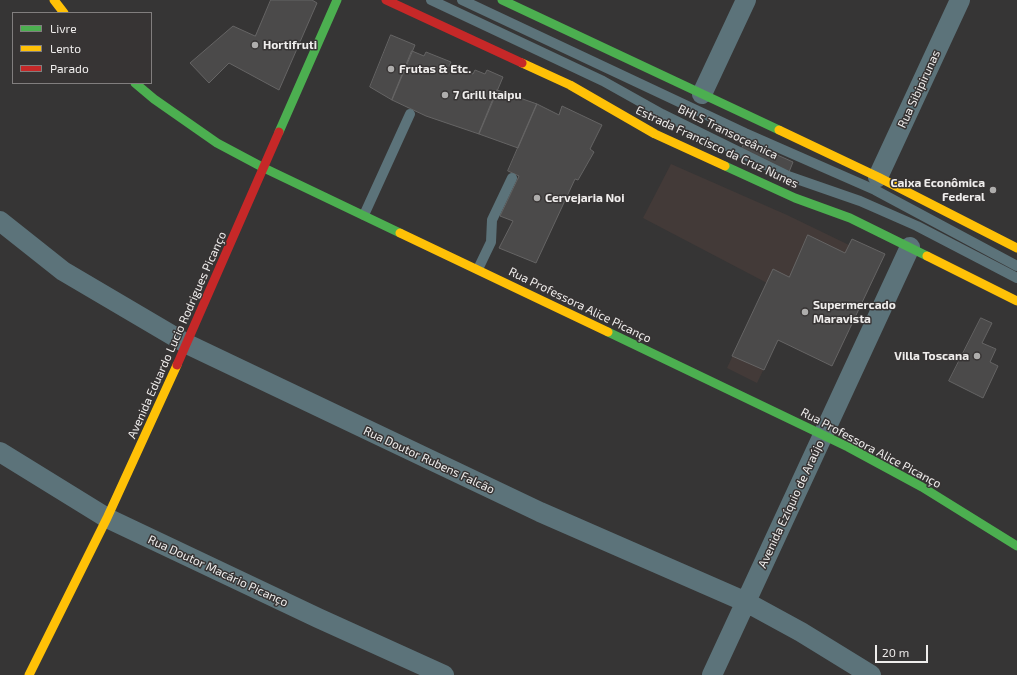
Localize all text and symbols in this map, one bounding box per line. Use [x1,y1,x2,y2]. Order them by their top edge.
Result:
legend [12,12,152,84]
text: Livre [50,21,77,35]
place label: Hortifruti [263,38,317,52]
marker: Hortifruti [250,40,260,50]
text: Lento [50,41,81,55]
street label: Rua Sibipirunas [895,48,943,130]
text: Parado [50,61,89,75]
place label: Frutas & Etc. [399,62,471,76]
marker: Frutas & Etc. [386,64,396,74]
place label: 7 Grill Itaipu [453,88,521,102]
marker: 7 Grill Itaipu [440,90,450,100]
street label: BHLS Transoceânica [676,102,780,162]
street label: Estrada Francisco da Cruz Nunes [633,103,801,191]
place label: Caixa Econômica Federal [890,176,985,204]
marker: Caixa Econômica Federal [988,185,998,195]
place label: Cervejaria Noi [545,191,624,205]
marker: Cervejaria Noi [532,193,542,203]
street label: Avenida Eduardo Lucio Rodrigues Picanço [125,229,229,441]
street label: Rua Professora Alice Picanço [506,264,654,346]
place label: Supermercado Maravista [813,298,896,326]
marker: Supermercado Maravista [800,307,810,317]
place label: Villa Toscana [894,349,969,363]
marker: Villa Toscana [972,351,982,361]
street label: Rua Professora Alice Picanço [798,405,944,491]
street label: Rua Doutor Rubens Falcão [361,423,497,497]
street label: Avenida Ezíquio de Araújo [755,438,827,570]
street label: Rua Doutor Macário Picanço [146,532,290,610]
scale bar [877,637,930,663]
text: 20 m [882,645,909,659]

